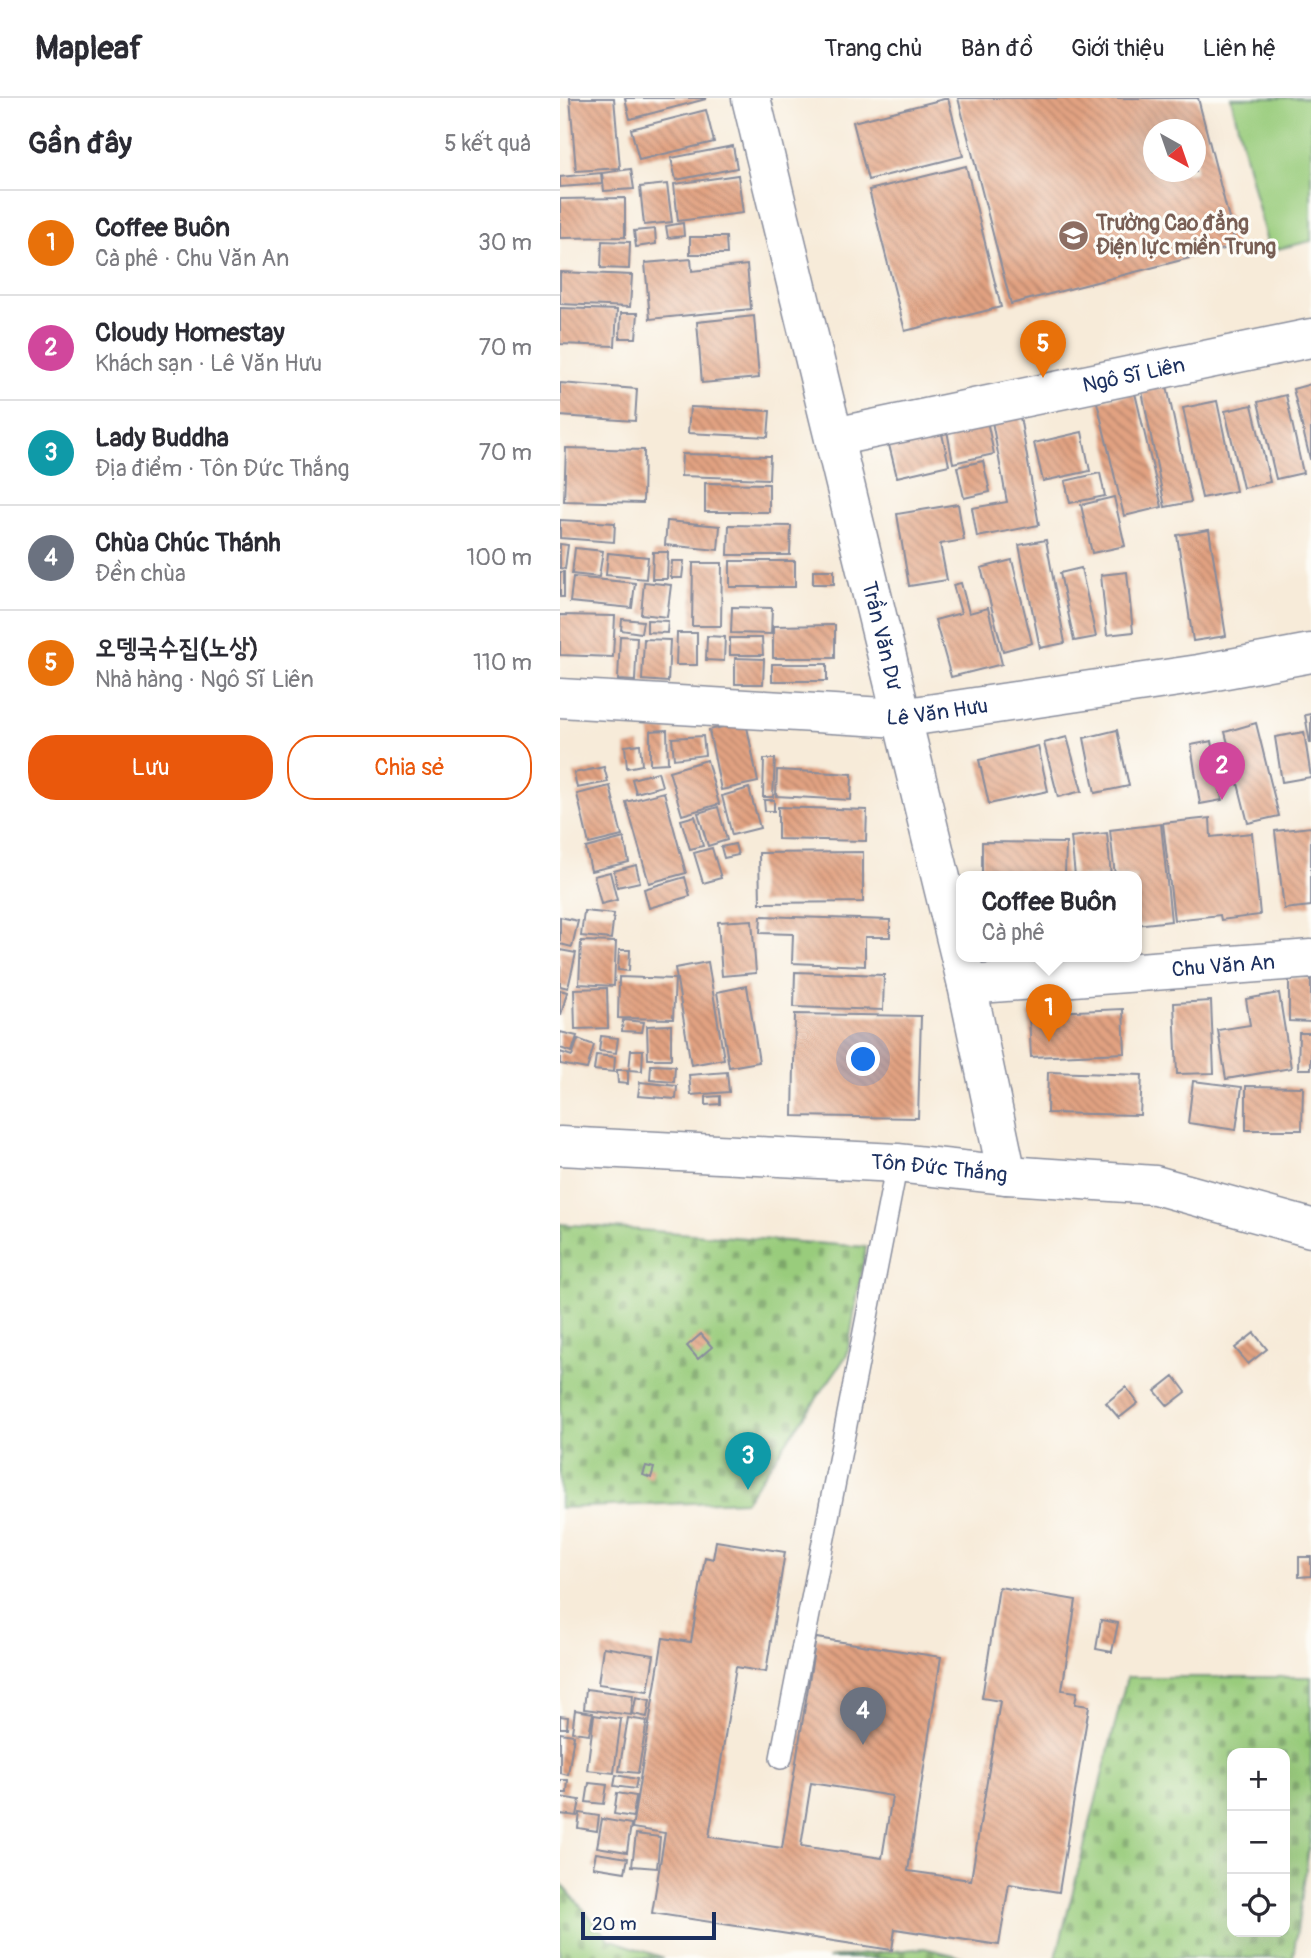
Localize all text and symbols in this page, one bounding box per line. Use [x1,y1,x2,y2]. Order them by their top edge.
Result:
text: Mapleaf [35,28,143,69]
text: Trang chủ [824,34,923,63]
text: Bản đồ [961,34,1033,63]
text: Giới thiệu [1071,34,1165,63]
text: Liên hệ [1203,34,1276,63]
north arrow [1143,119,1206,182]
text: Gần đây [28,125,132,162]
text: 5 kết quả [444,129,532,158]
place label: Trường Cao đẳng Điện lực miền Trung [1095,209,1277,261]
text: Coffee Buôn [95,212,230,244]
school or university icon: Trường Cao đẳng Điện lực miền Trung [1056,218,1090,252]
text: 1 [47,228,56,257]
text: 30 m [478,228,532,257]
text: Cà phê · Chu Văn An [95,244,289,273]
text: Cloudy Homestay [95,317,285,349]
pin: 5 [1020,320,1066,378]
text: 2 [45,333,57,362]
text: 70 m [479,333,532,362]
text: Khách sạn · Lê Văn Hưu [95,349,322,378]
street label: Ngô Sĩ Liên [1080,352,1187,399]
text: Lady Buddha [95,422,229,454]
text: 3 [45,438,57,467]
text: 70 m [479,438,532,467]
text: Địa điểm · Tôn Đức Thắng [95,454,349,483]
text: Chùa Chúc Thánh [95,527,281,559]
text: 4 [44,543,58,572]
text: 100 m [466,543,532,572]
text: Đền chùa [95,559,186,588]
street label: Trần Văn Dư [855,579,908,693]
text: 오뎅국수집(노상) [95,632,259,664]
text: 5 [45,648,57,677]
text: 110 m [473,648,532,677]
text: Nhà hàng · Ngô Sĩ Liên [95,665,314,694]
street label: Lê Văn Hưu [885,692,990,732]
button: Lưu [28,735,273,800]
button: Chia sẻ [287,735,532,800]
pin: 2 [1199,742,1245,800]
popup [956,871,1142,962]
text: Coffee Buôn [981,886,1117,918]
text: Cà phê [981,918,1045,947]
street label: Chu Văn An [1171,949,1276,983]
pin: 1 [1026,984,1072,1042]
your location [846,1042,880,1076]
street label: Tôn Đức Thắng [871,1149,1009,1189]
pin: 3 [725,1432,771,1490]
pin: 4 [840,1687,886,1745]
map controls [1227,1748,1290,1937]
button: + [1227,1748,1290,1811]
button: − [1227,1811,1290,1874]
button: locate [1227,1874,1290,1937]
scale bar [581,1909,716,1941]
text: 20 m [592,1912,637,1936]

